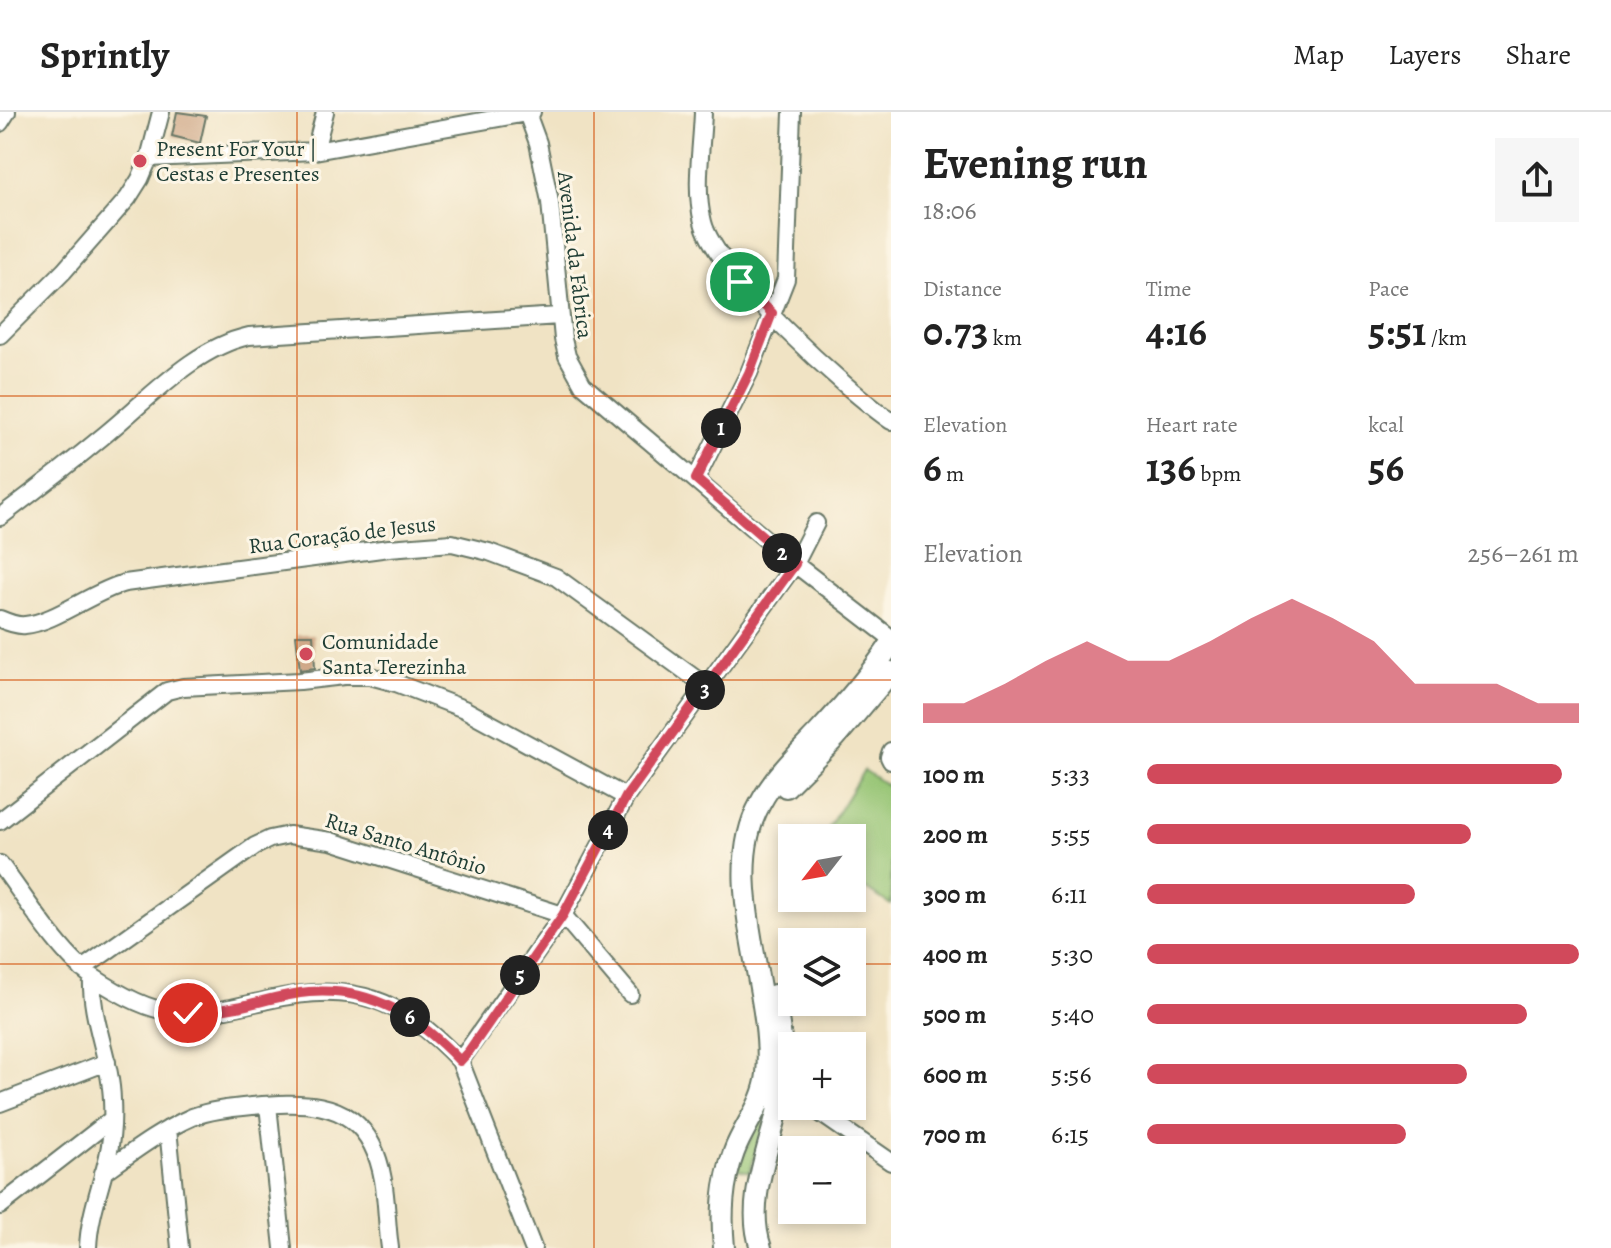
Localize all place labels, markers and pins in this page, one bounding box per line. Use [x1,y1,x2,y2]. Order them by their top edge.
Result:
place label: Present For Your | Cestas e Presentes [156,134,320,189]
marker: Present For Your | Cestas e Presentes [131,152,149,170]
pin [706,248,774,316]
pin: 1 [701,408,741,448]
pin: 2 [762,533,802,573]
place label: Comunidade Santa Terezinha [322,627,467,682]
marker: Comunidade Santa Terezinha [297,645,315,663]
pin: 3 [685,670,725,710]
pin: 4 [588,810,628,850]
pin: 5 [500,955,540,995]
pin [154,979,222,1047]
pin: 6 [390,997,430,1037]

